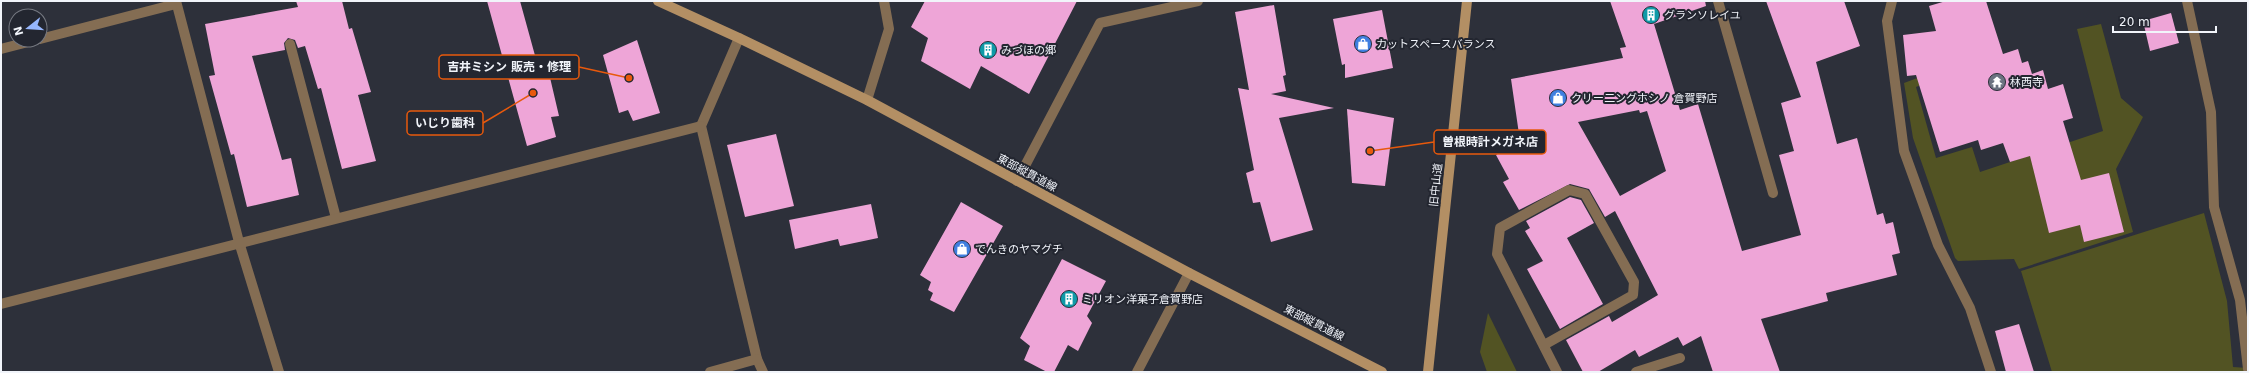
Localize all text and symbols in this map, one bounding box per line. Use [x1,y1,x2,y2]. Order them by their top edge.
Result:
building icon: グランソレイユ [1641,5,1661,25]
north arrow [8,8,48,48]
scale bar [2113,8,2216,34]
place label: グランソレイユ [1664,9,1741,22]
text: 20 m [2119,15,2150,29]
text: N [11,24,26,37]
shop icon: カットスペースバランス [1353,34,1373,54]
place label: カットスペースバランス [1376,38,1495,51]
building icon: みづほの郷 [978,40,998,60]
place label: みづほの郷 [1001,44,1056,57]
callout: 吉井ミシン 販売・修理 [439,55,579,79]
text: 吉井ミシン 販売・修理 [447,60,571,74]
temple icon: 林西寺 [1987,72,2007,92]
place label: 林西寺 [2010,76,2043,89]
shop icon: クリー二ングホシノ 倉賀野店 [1548,88,1568,108]
place label: クリー二ングホシノ 倉賀野店 [1571,92,1718,105]
callout: いじり歯科 [407,111,483,135]
text: いじり歯科 [415,116,475,130]
callout: 曽根時計メガネ店 [1434,130,1546,154]
text: 曽根時計メガネ店 [1442,135,1538,149]
street label: 東部縦貫道線 [995,152,1059,194]
street label: 旧中山道 [1427,162,1445,208]
shop icon: でんきのヤマグチ [952,239,972,259]
place label: でんきのヤマグチ [975,243,1063,256]
building icon: ミリオン洋菓子倉賀野店 [1059,289,1079,309]
place label: ミリオン洋菓子倉賀野店 [1082,293,1203,306]
street label: 東部縦貫道線 [1282,302,1346,344]

